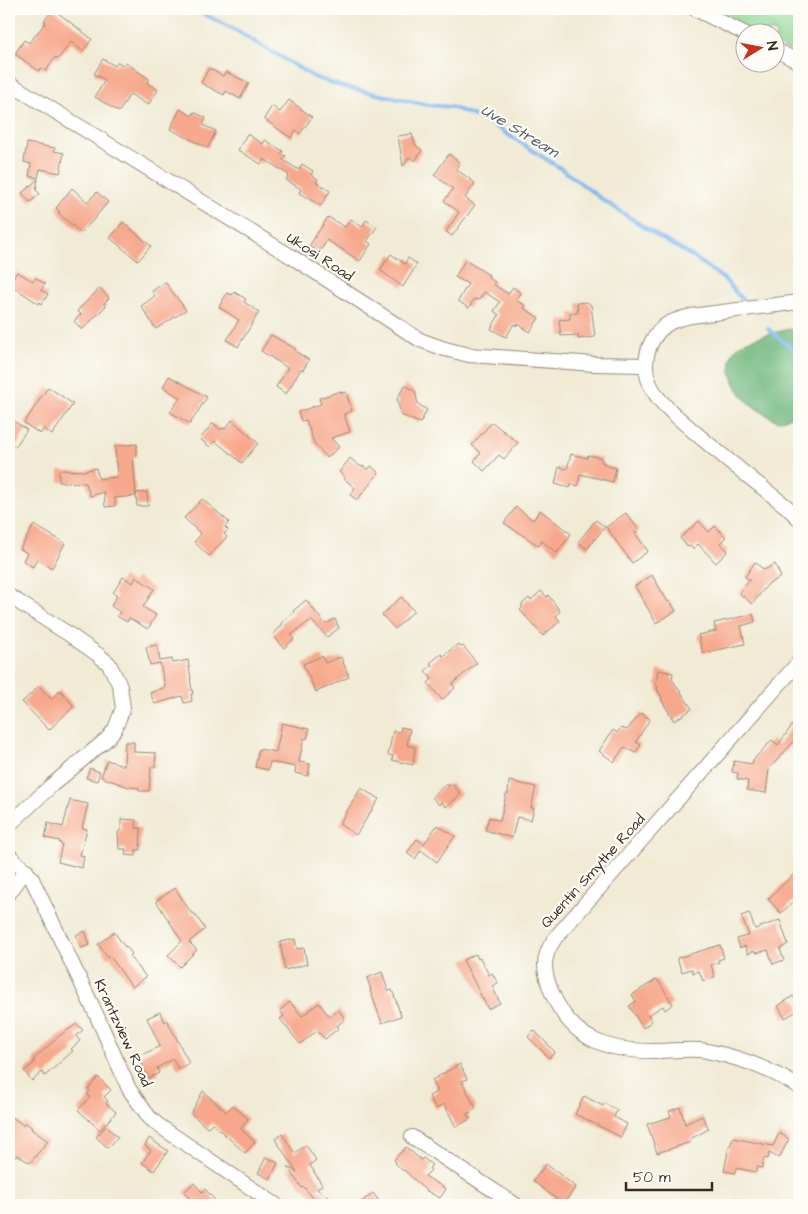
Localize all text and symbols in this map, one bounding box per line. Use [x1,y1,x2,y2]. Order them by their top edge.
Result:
north arrow [736,22,786,72]
text: N [761,40,782,52]
water label: Uve Stream [477,99,564,164]
street label: Ukosi Road [282,227,358,287]
street label: Quentin Smythe Road [536,809,651,933]
street label: Krantzview Road [89,976,157,1091]
scale bar [626,1159,712,1191]
text: 50 m [633,1167,671,1188]

